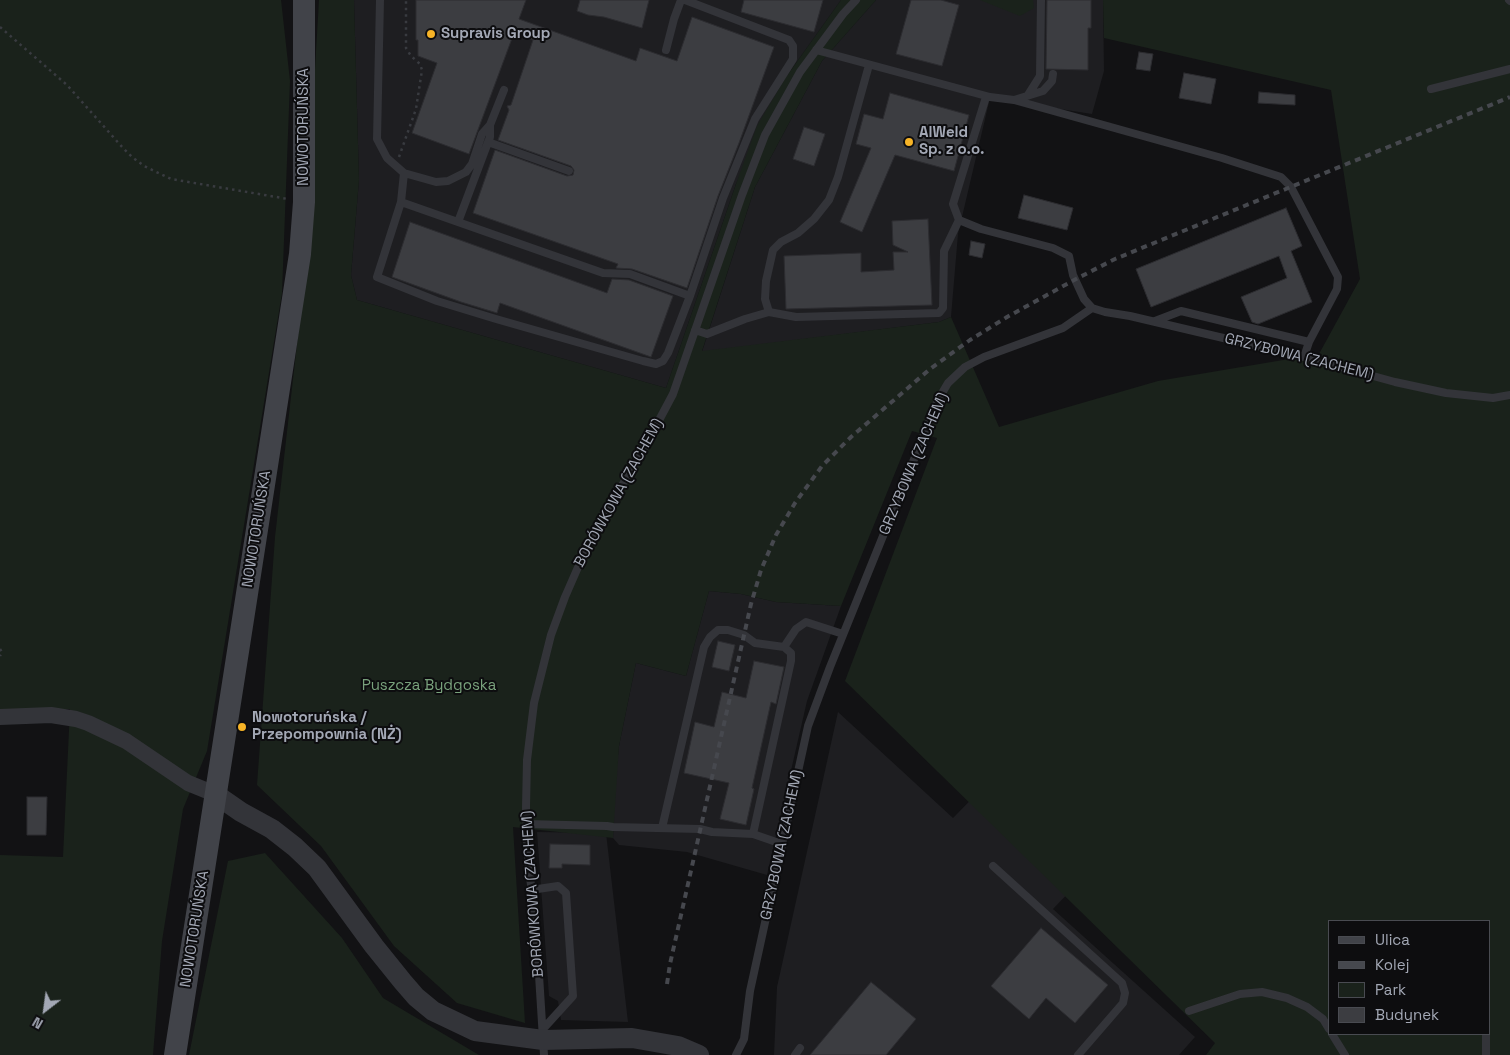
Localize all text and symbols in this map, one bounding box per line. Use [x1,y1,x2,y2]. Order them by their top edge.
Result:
place label: Supravis Group [441,25,550,43]
marker: Supravis Group [425,28,437,40]
street label: NOWOTORUŃSKA [295,68,313,186]
place label: AlWeld Sp. z o.o. [919,124,984,159]
marker: AlWeld Sp. z o.o. [903,136,915,148]
street label: GRZYBOWA (ZACHEM) [1222,330,1376,384]
street label: GRZYBOWA (ZACHEM) [876,390,952,538]
street label: BORÓWKOWA (ZACHEM) [571,415,667,571]
street label: NOWOTORUŃSKA [239,469,275,589]
park label: Puszcza Bydgoska [362,677,496,695]
place label: Nowotoruńska / Przepompownia (NŻ) [252,709,402,744]
marker: Nowotoruńska / Przepompownia (NŻ) [236,721,248,733]
street label: GRZYBOWA (ZACHEM) [757,768,807,922]
street label: BORÓWKOWA (ZACHEM) [518,810,548,978]
street label: NOWOTORUŃSKA [177,869,213,989]
legend [1328,920,1490,1035]
text: Ulica [1375,930,1410,949]
text: Kolej [1375,955,1409,974]
text: Park [1375,980,1406,999]
north arrow [20,985,70,1035]
text: Budynek [1375,1005,1439,1024]
text: N [29,1013,46,1033]

